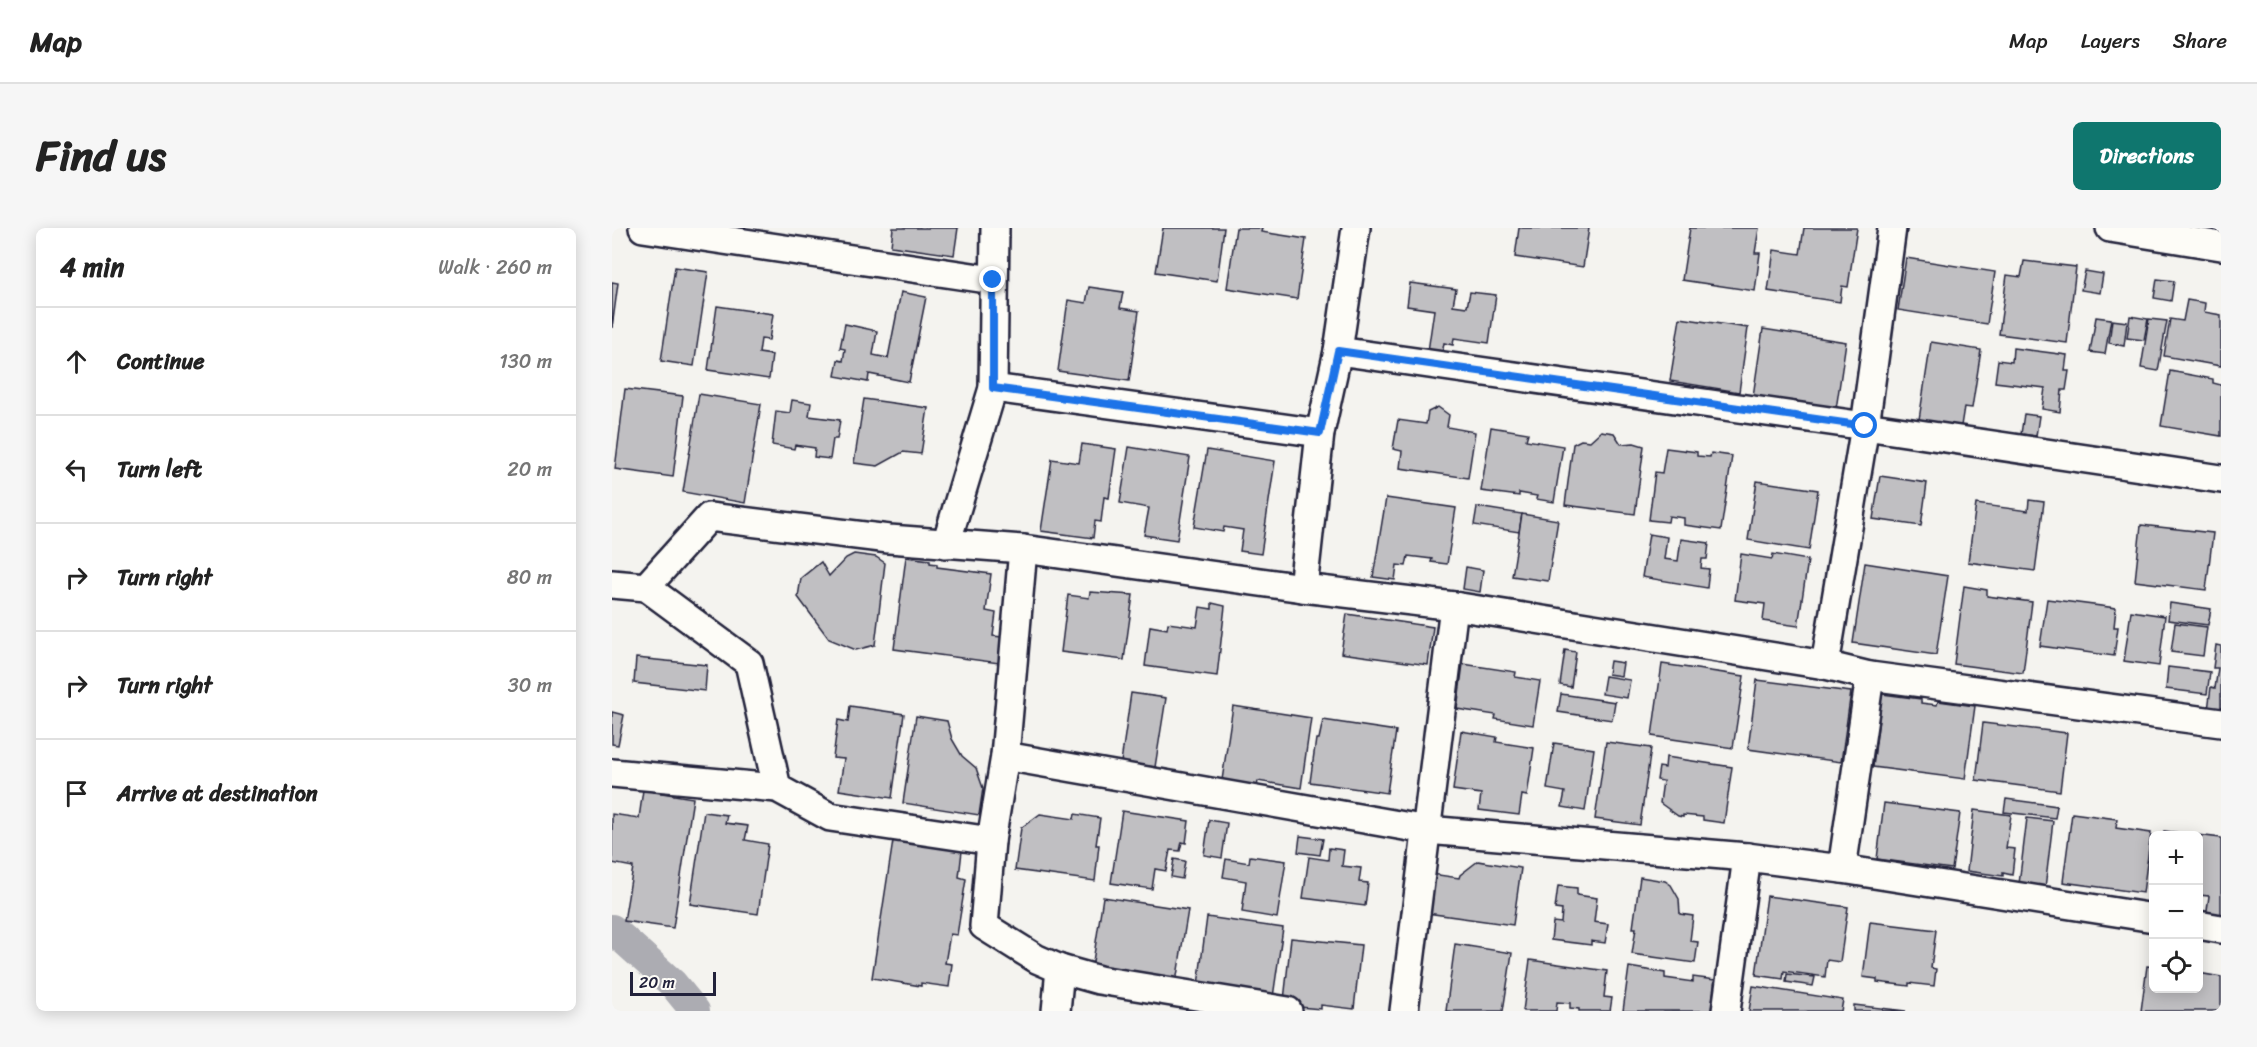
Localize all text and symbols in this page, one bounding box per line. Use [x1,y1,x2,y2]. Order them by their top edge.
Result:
text: Map [30,17,82,66]
text: Map [2009,22,2048,60]
text: Layers [2081,22,2140,60]
text: Share [2173,22,2227,60]
text: Find us [36,119,166,193]
button: Directions [2073,122,2221,190]
text: 4 min [60,244,124,290]
text: Walk · 260 m [438,250,552,285]
route end [979,266,1005,292]
text: Continue [117,342,205,381]
text: 130 m [499,344,552,379]
icon: ahead [60,345,93,378]
route start [1851,412,1877,438]
text: Turn left [117,450,202,489]
text: 20 m [507,452,552,487]
icon: left [60,453,93,486]
text: Turn right [117,558,212,597]
text: 80 m [507,560,552,595]
icon: right [60,561,93,594]
text: Turn right [117,666,212,705]
text: 30 m [508,668,552,703]
icon: right [60,669,93,702]
text: Arrive at destination [117,774,318,813]
icon: arrive [60,777,93,810]
map controls [2149,831,2203,993]
button: + [2149,831,2203,885]
button: − [2149,885,2203,939]
button: locate [2149,939,2203,993]
text: 20 m [639,968,675,997]
scale bar [630,969,716,996]

